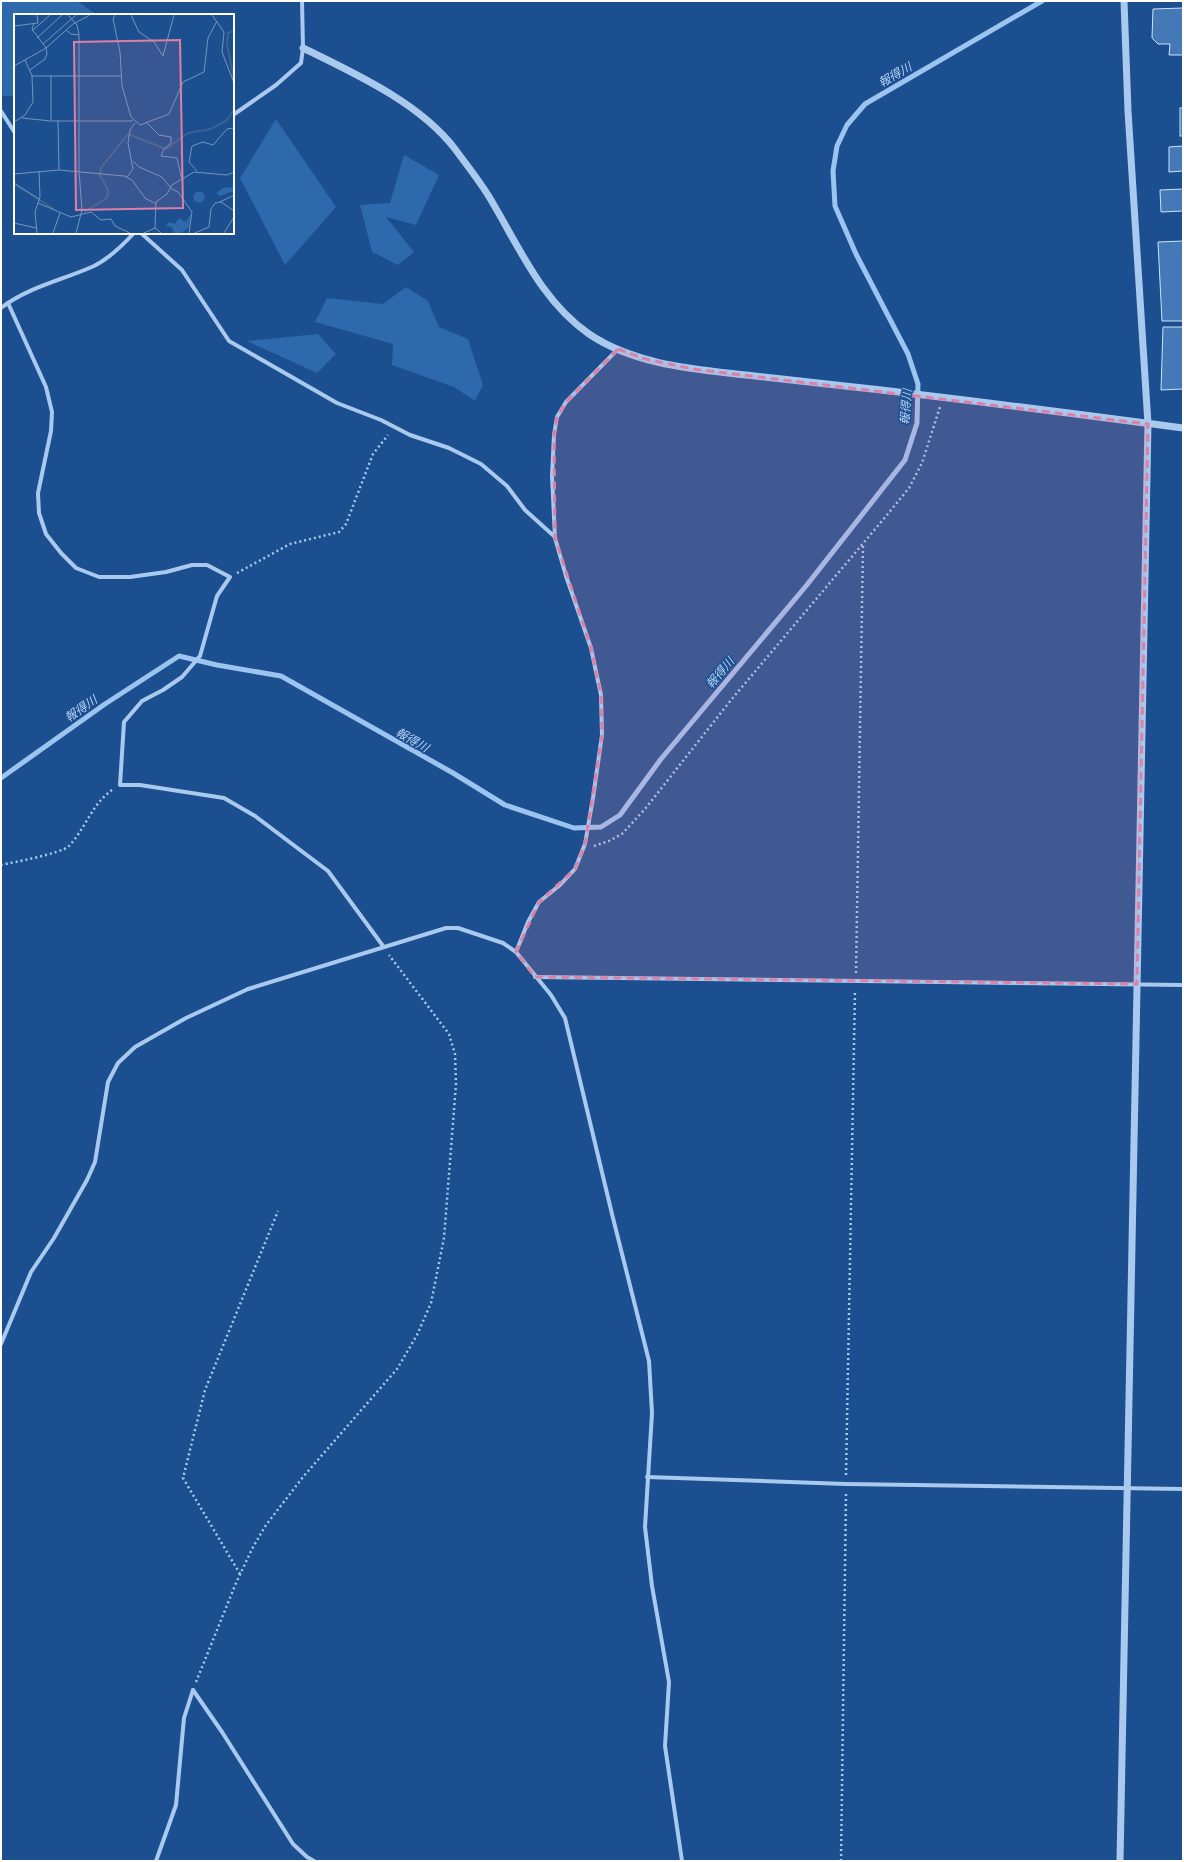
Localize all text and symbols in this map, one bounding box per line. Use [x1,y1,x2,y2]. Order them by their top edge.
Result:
inset map [14,14,234,234]
water label: 報得川 [876,59,916,90]
water label: 報得川 [897,386,915,426]
water label: 報得川 [703,653,738,691]
water label: 報得川 [62,692,101,725]
water label: 報得川 [393,725,433,756]

